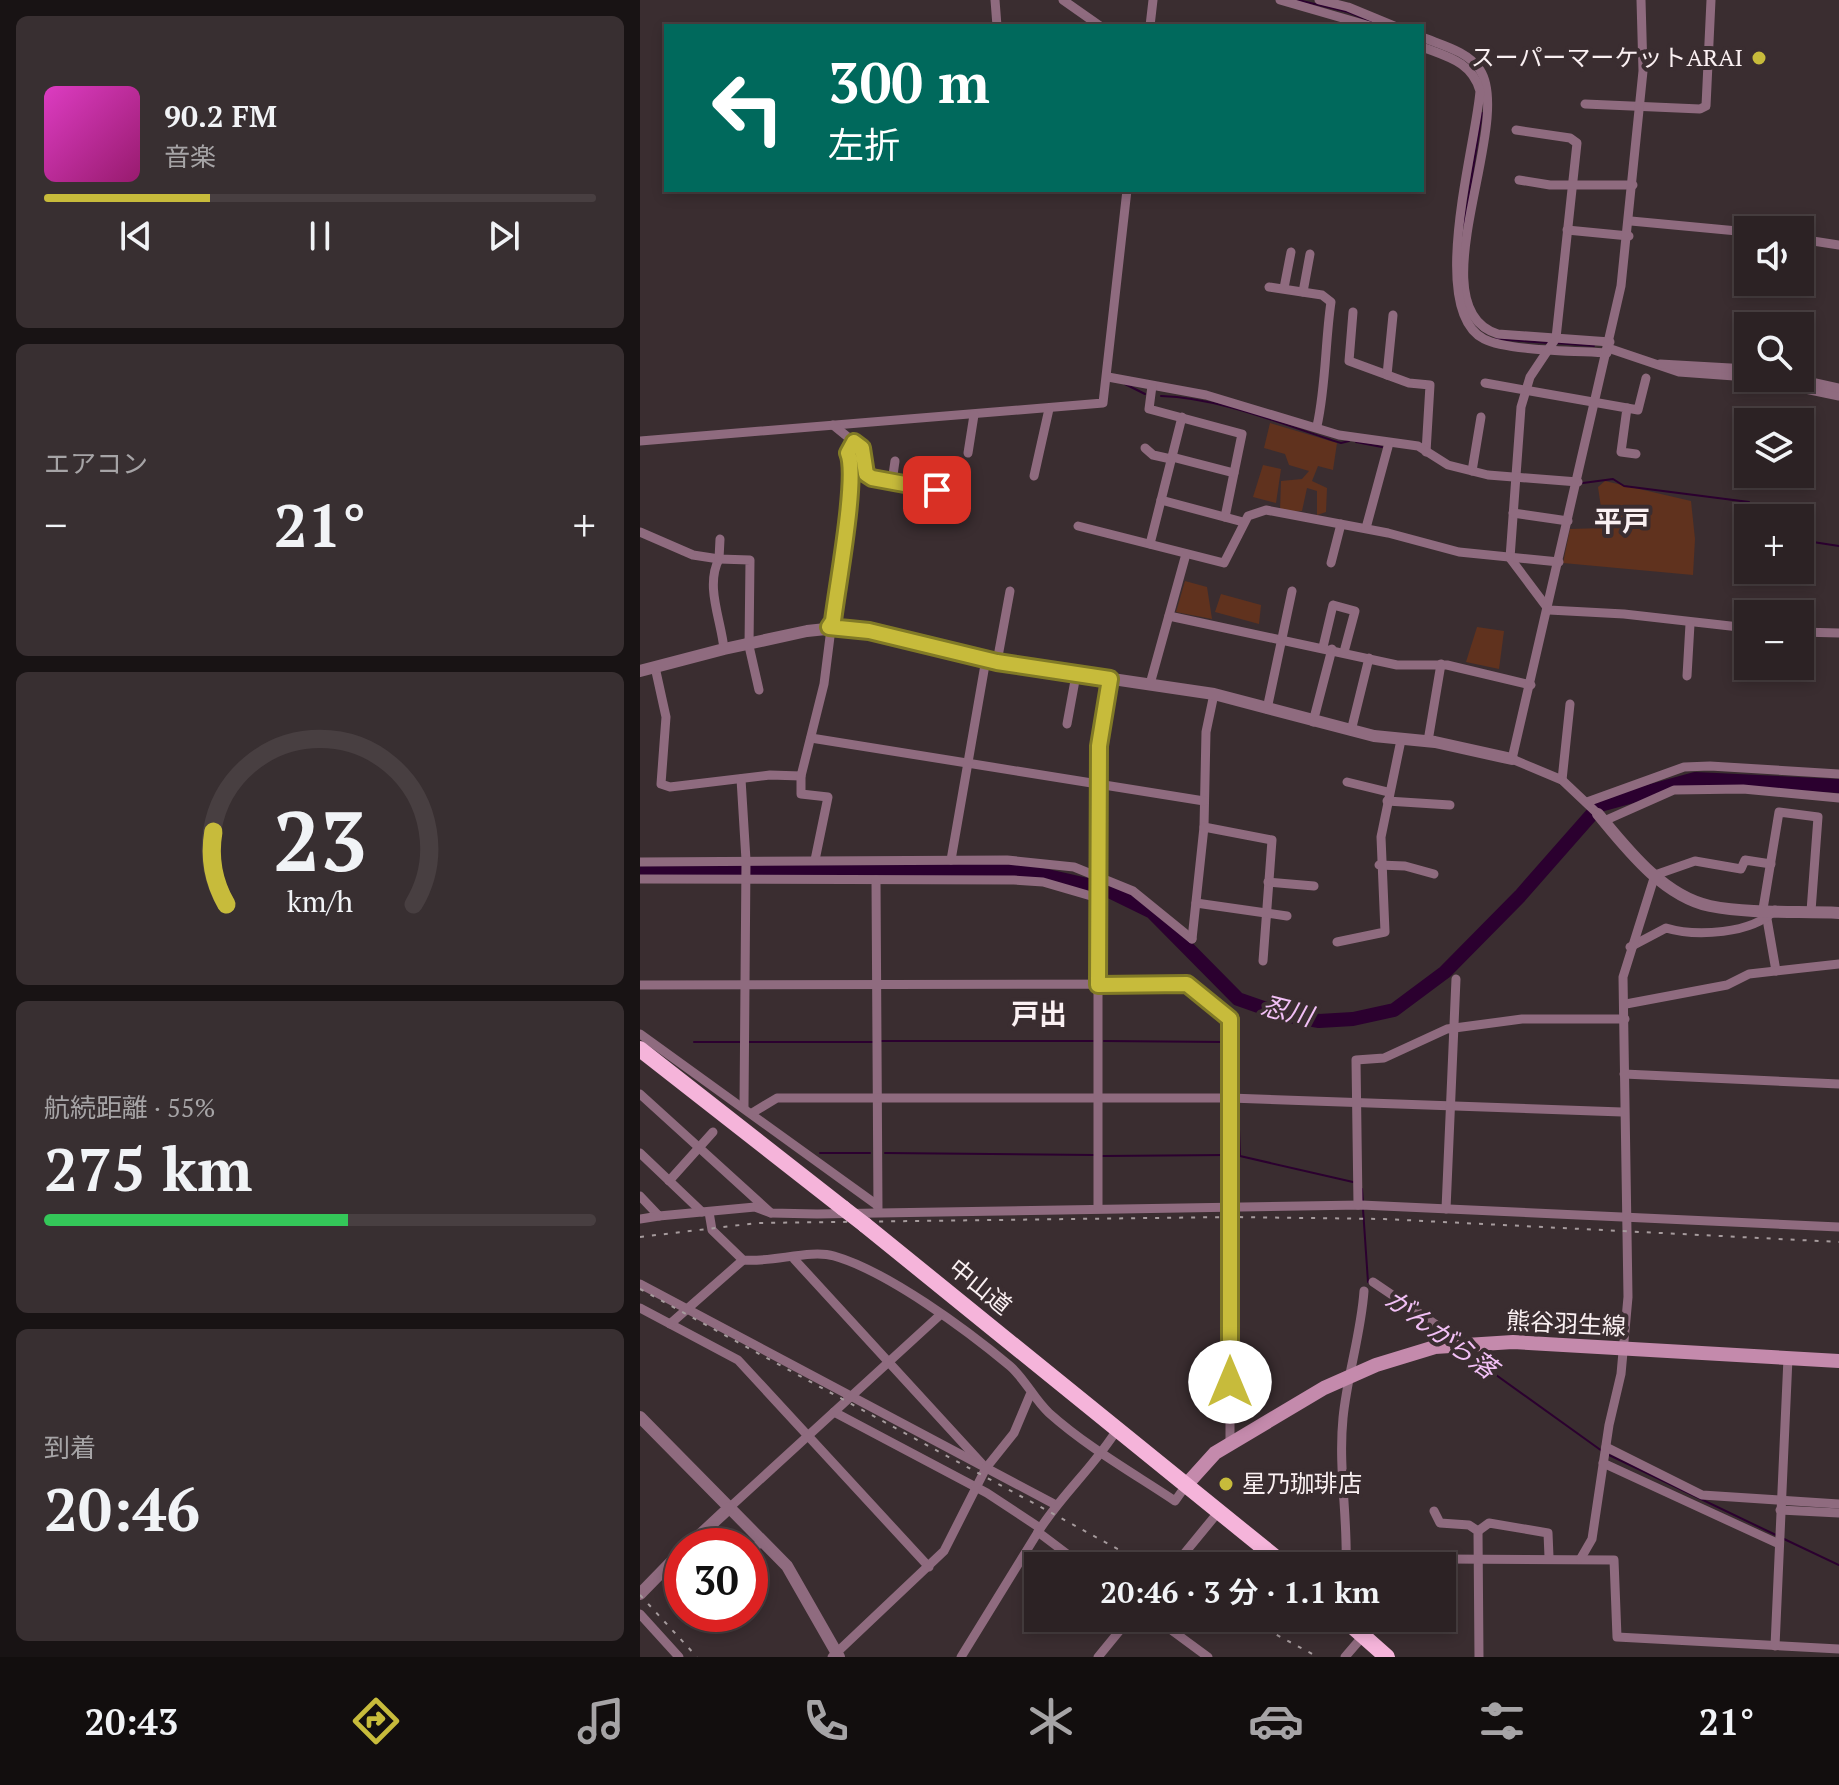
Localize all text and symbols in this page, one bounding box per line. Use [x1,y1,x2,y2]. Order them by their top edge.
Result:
place label: スーパーマーケットARAI [1471,41,1743,73]
text: 300 m [828,45,990,119]
marker: スーパーマーケットARAI [1750,49,1768,67]
icon: left [696,56,800,160]
text: 90.2 FM [164,96,277,136]
text: 左折 [828,121,900,168]
text: 音楽 [164,139,216,173]
icon: previous [114,214,158,258]
icon: pause [298,214,342,258]
icon: next [482,214,526,258]
map controls [1734,216,1814,680]
button: sound [1734,216,1814,296]
button: search [1734,312,1814,392]
button: layers [1734,408,1814,488]
text: エアコン [44,446,148,480]
pin [903,456,971,524]
icon: arrive [915,468,959,512]
text: 21° [274,485,366,564]
text: − [44,495,67,554]
text: + [573,495,596,554]
district label: 平戸 [1594,502,1650,539]
button: + [1734,504,1814,584]
button: − [1734,600,1814,680]
text: 23 [273,784,367,894]
text: km/h [287,882,353,920]
water label: 忍川 [1258,987,1319,1034]
district label: 戸出 [1011,995,1067,1032]
text: 航続距離 · 55% [44,1090,216,1124]
text: 275 km [44,1129,252,1208]
street label: 中山道 [943,1251,1019,1321]
water label: がんがら落 [1379,1281,1507,1387]
street label: 熊谷羽生線 [1505,1304,1627,1342]
position arrow [1188,1340,1272,1424]
text: 到着 [44,1430,96,1464]
place label: 星乃珈琲店 [1242,1467,1362,1499]
text: 20:46 [44,1469,200,1548]
marker: 星乃珈琲店 [1217,1475,1235,1493]
speed limit sign: 30 [664,1528,768,1632]
text: 20:46 · 3 分 · 1.1 km [1100,1572,1380,1612]
icon: directions [348,1693,404,1749]
icon: music [573,1693,629,1749]
icon: phone [798,1693,854,1749]
icon: climate [1023,1693,1079,1749]
icon: car [1248,1693,1304,1749]
icon: filters [1474,1693,1530,1749]
text: 20:43 [85,1698,178,1745]
text: 21° [1699,1698,1754,1745]

